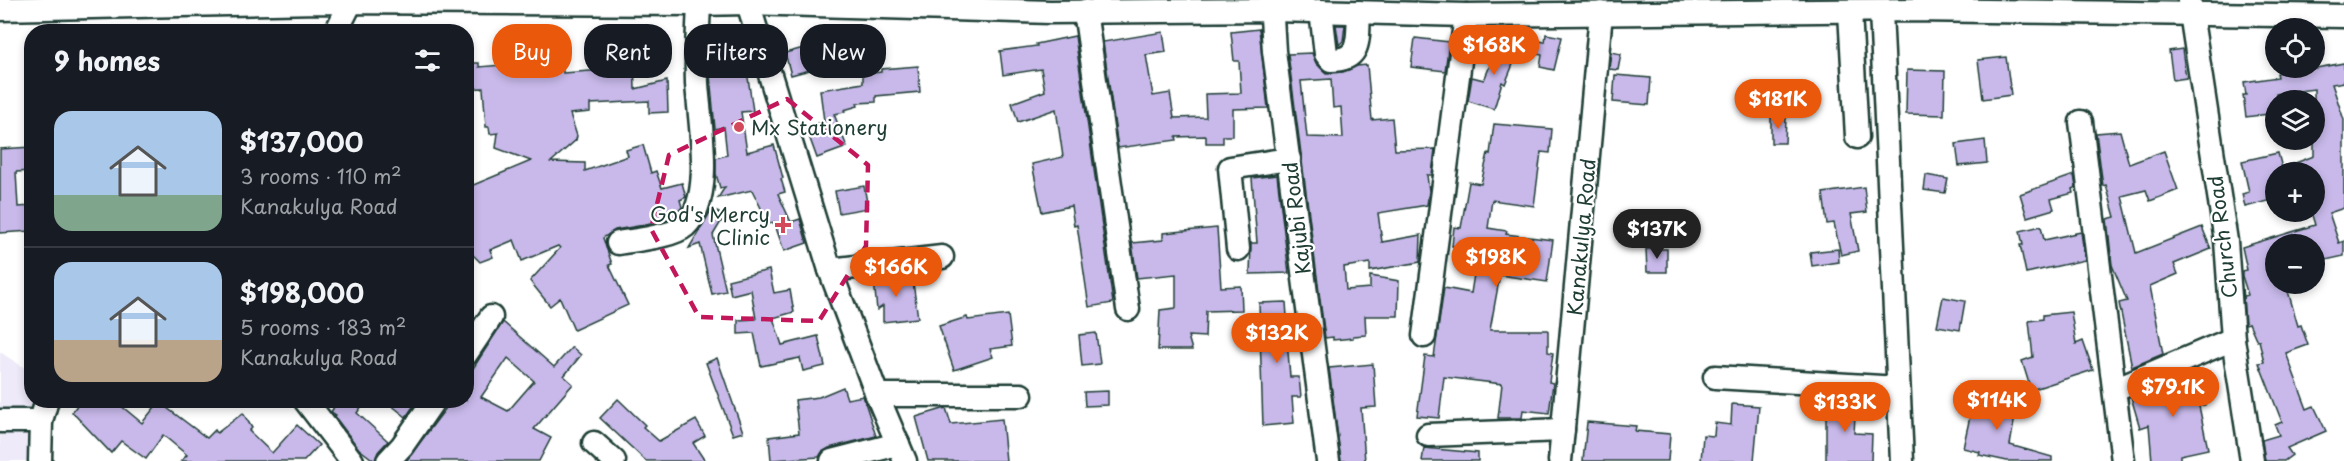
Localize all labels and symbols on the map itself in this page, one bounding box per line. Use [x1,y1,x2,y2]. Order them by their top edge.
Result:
pin: $168K [1452,25,1536,76]
pin: $181K [1736,79,1820,130]
place label: Mx Stationery [751,112,888,142]
marker: Mx Stationery [732,120,746,134]
street label: Kanakulya Road [1559,157,1603,317]
street label: Kajubi Road [1274,160,1318,276]
street label: Church Road [2200,174,2244,300]
place label: God's Mercy Clinic [650,199,770,252]
pin: $137K [1615,209,1699,260]
marker: God's Mercy Clinic [774,216,792,234]
pin: $198K [1454,237,1538,288]
pin: $166K [854,247,938,298]
pin: $132K [1235,313,1319,364]
pin: $79.1K [2124,367,2222,418]
pin: $114K [1955,380,2039,431]
pin: $133K [1803,382,1887,433]

